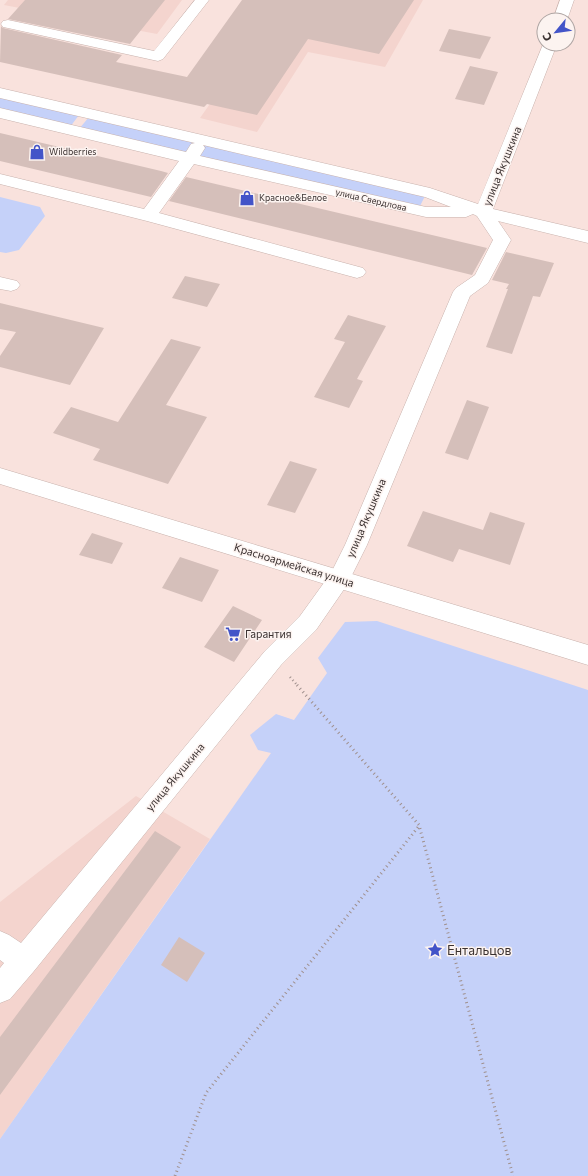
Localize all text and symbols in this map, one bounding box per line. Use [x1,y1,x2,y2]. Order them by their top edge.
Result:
north arrow [536,12,576,52]
text: С [539,30,554,44]
street label: улица Якушкина [480,124,523,207]
shop icon: Wildberries [28,143,46,161]
place label: Wildberries [49,146,96,157]
street label: улица Свердлова [334,186,408,213]
shop icon: Красное&Белое [238,189,256,207]
place label: Красное&Белое [259,192,327,203]
street label: улица Якушкина [343,476,388,559]
street label: Красноармейская улица [233,540,356,589]
supermarket icon: Гарантия [224,625,242,643]
place label: Гарантия [245,627,292,640]
street label: улица Якушкина [142,740,207,813]
place icon: Ентальцов [426,941,444,959]
place label: Ентальцов [447,942,511,958]

